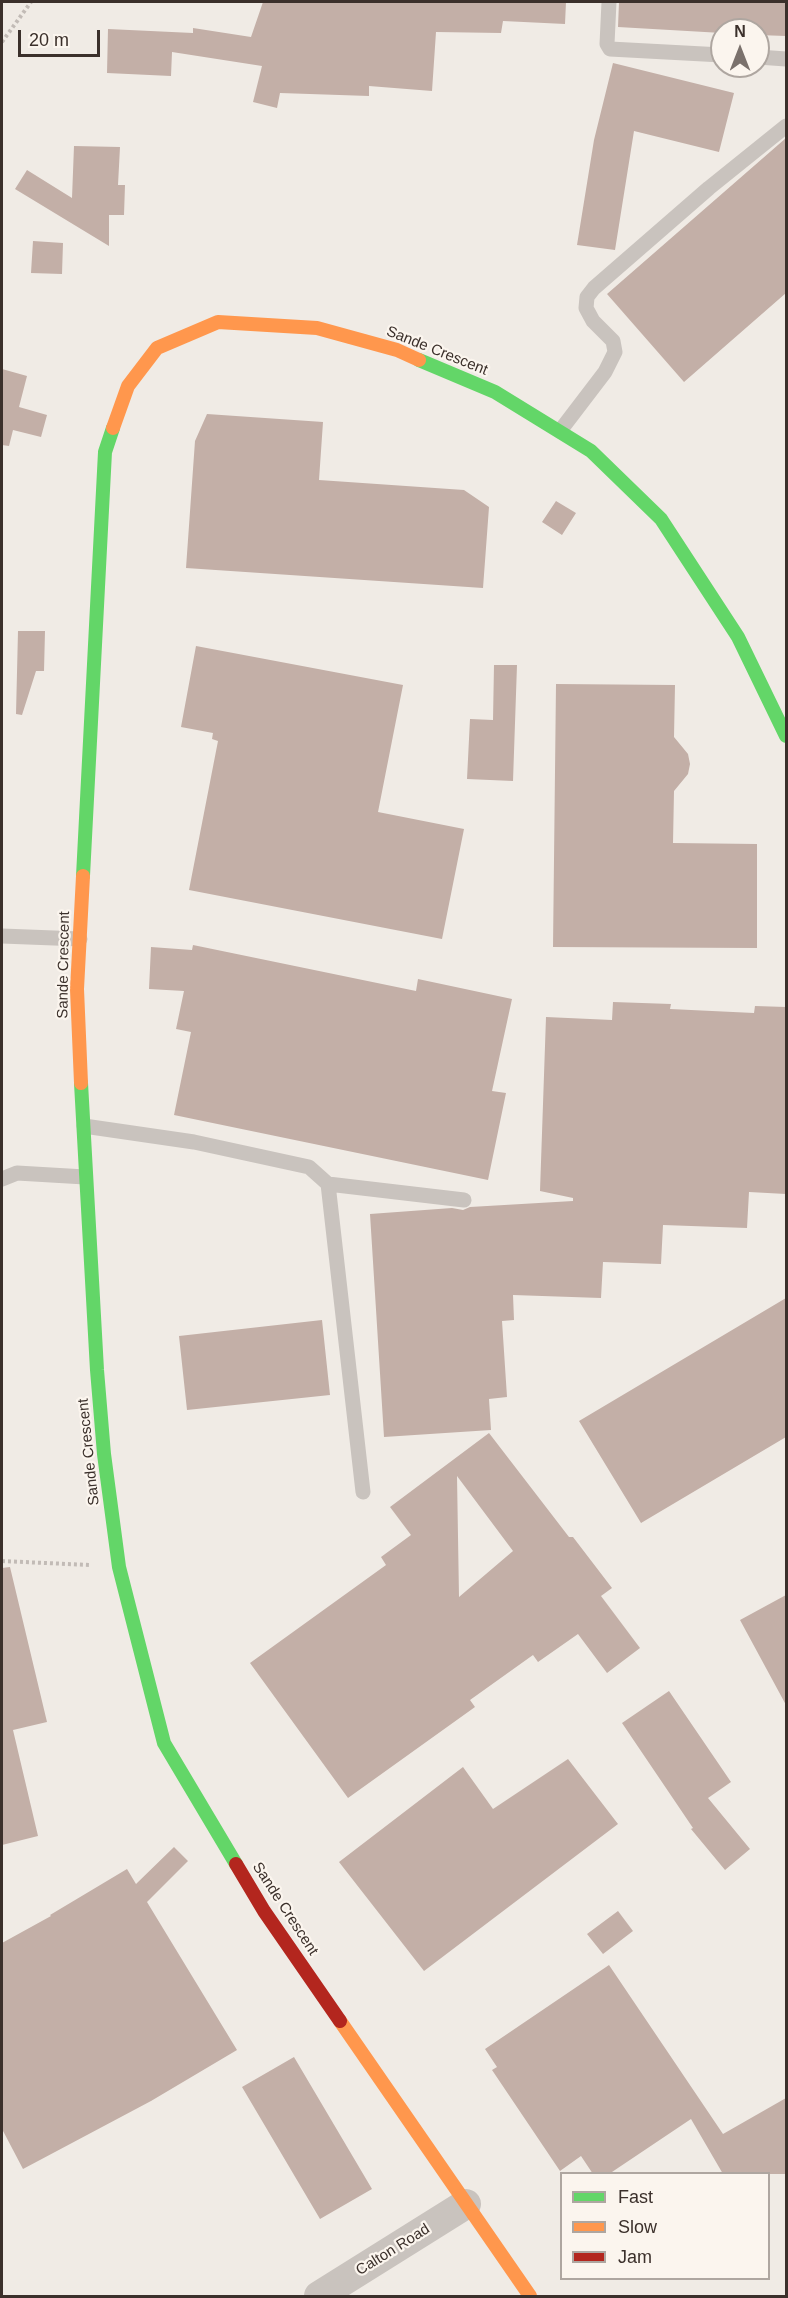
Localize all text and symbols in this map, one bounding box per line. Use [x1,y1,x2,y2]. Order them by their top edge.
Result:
scale bar [21,18,104,56]
north arrow [710,18,770,78]
text: N [734,23,746,40]
text: 20 m [29,30,69,50]
street label: Sande Crescent [384,323,490,379]
street label: Sande Crescent [54,911,74,1019]
street label: Sande Crescent [74,1398,104,1506]
street label: Sande Crescent [248,1859,322,1959]
legend [560,2172,770,2280]
text: Fast [618,2187,653,2207]
text: Slow [618,2217,657,2237]
street label: Calton Road [353,2220,433,2280]
text: Jam [618,2247,652,2267]

